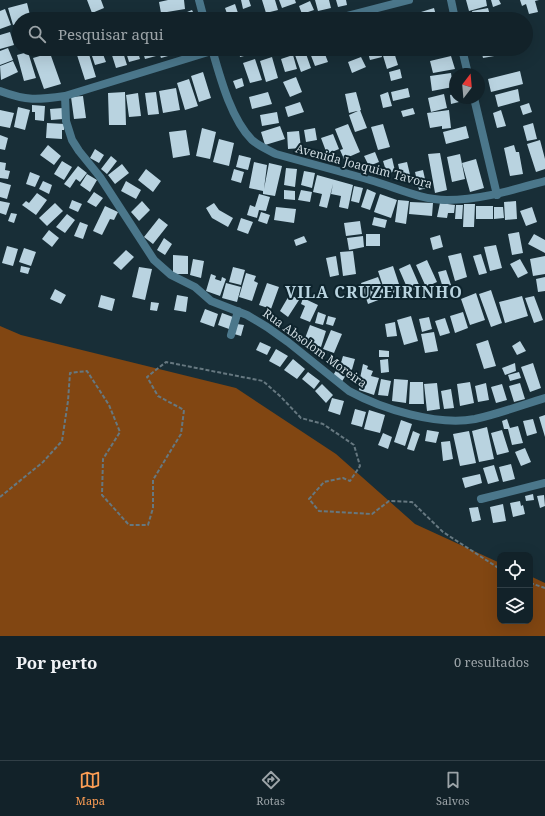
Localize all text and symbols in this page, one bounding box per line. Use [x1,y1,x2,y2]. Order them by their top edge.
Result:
search box [12,12,533,56]
icon: search [26,23,48,45]
text: Pesquisar aqui [58,24,164,44]
north arrow [449,68,485,104]
street label: Avenida Joaquim Tavora [294,140,435,193]
district label: VILA CRUZEIRINHO [285,281,463,303]
street label: Rua Absolom Moreira [259,304,371,392]
map controls [497,552,533,624]
button: locate [497,552,533,588]
button: layers [497,588,533,624]
text: Por perto [16,651,98,674]
text: 0 resultados [454,653,529,671]
tab: Mapa [76,769,105,808]
tab: Rotas [256,769,285,808]
tab: Salvos [436,769,469,808]

